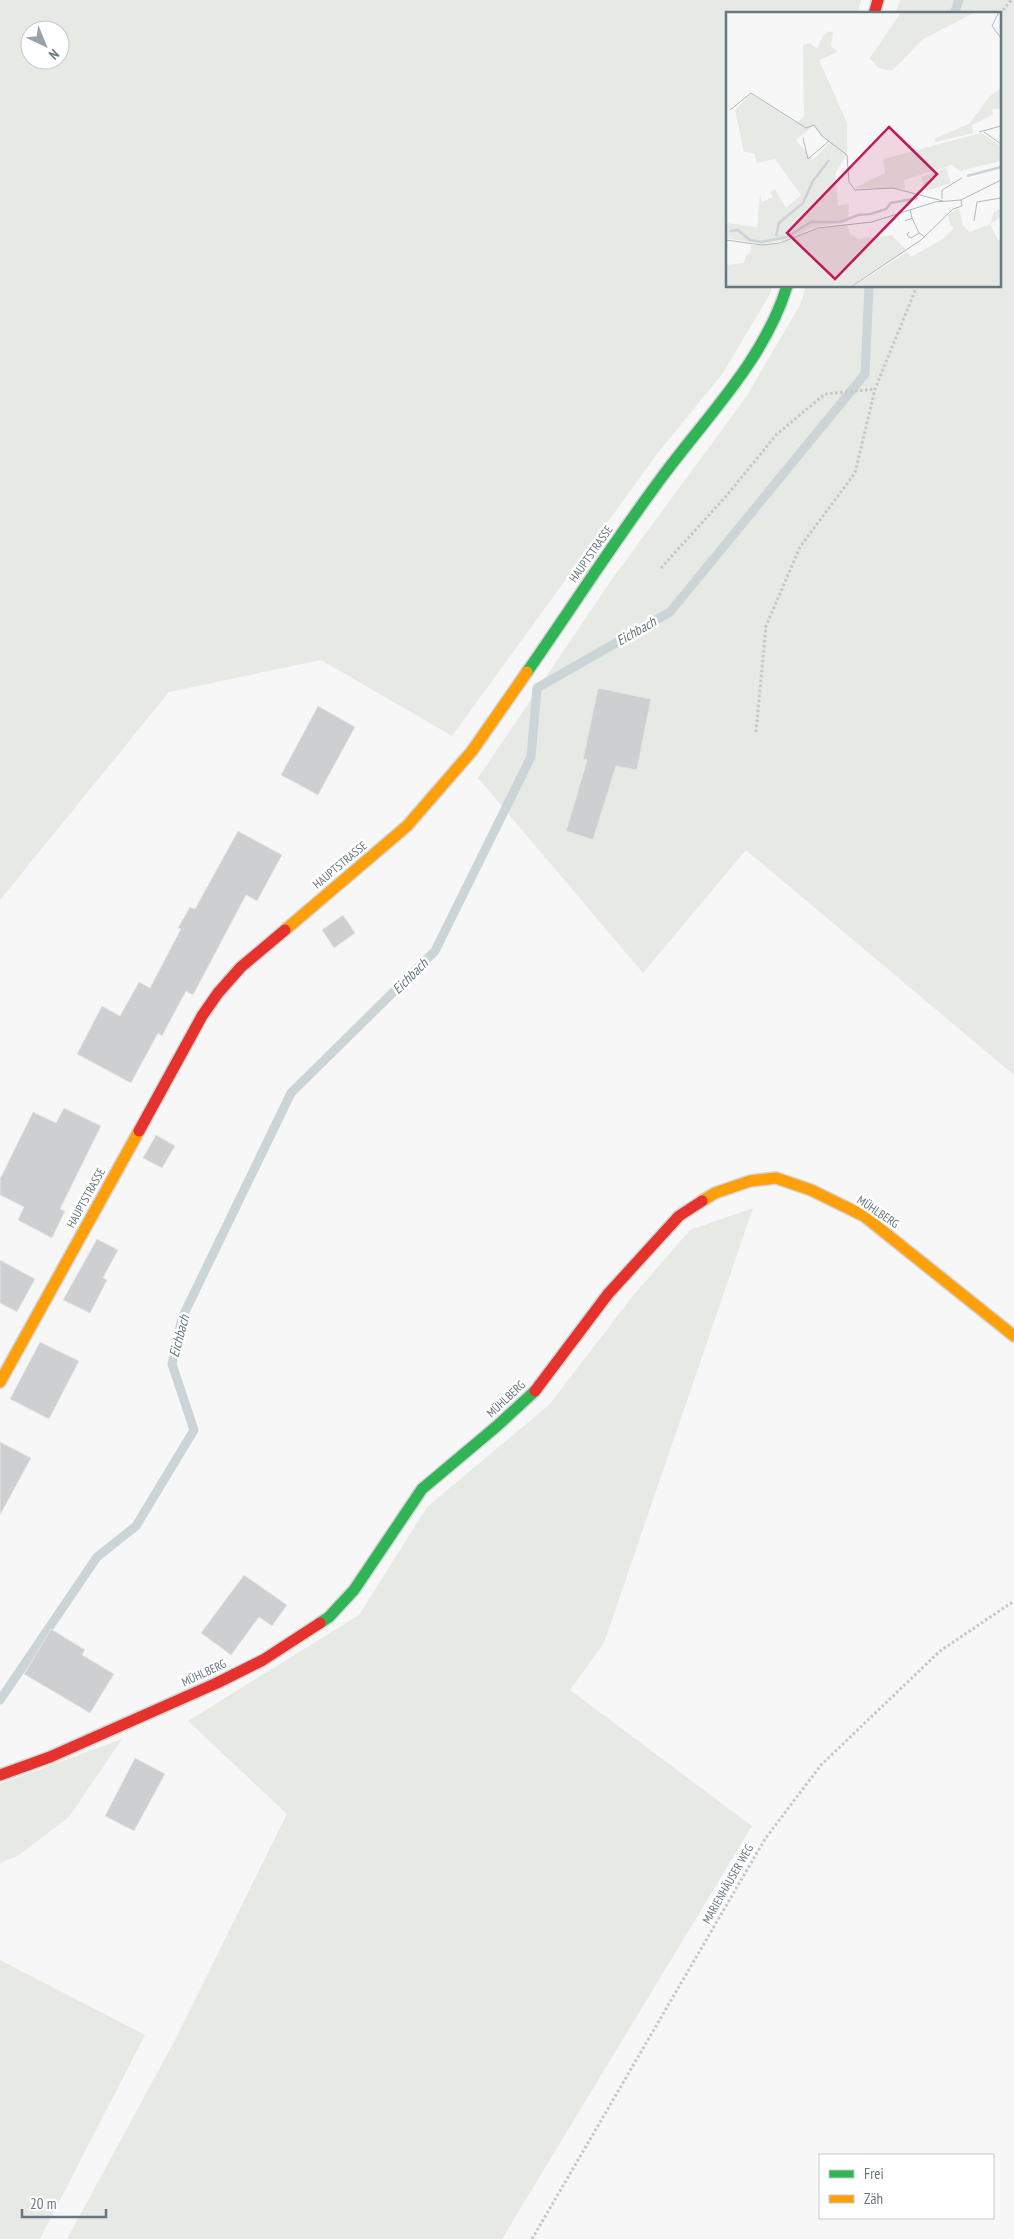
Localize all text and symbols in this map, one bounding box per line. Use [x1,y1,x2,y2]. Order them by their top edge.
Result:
inset map [726,12,1002,288]
north arrow [20,20,70,70]
text: N [45,45,63,63]
street label: HAUPTSTRASSE [565,522,616,585]
water label: Eichbach [613,612,660,650]
street label: HAUPTSTRASSE [310,838,370,892]
water label: Eichbach [388,954,432,998]
street label: HAUPTSTRASSE [63,1165,108,1230]
street label: MÜHLBERG [854,1192,902,1231]
water label: Eichbach [165,1312,193,1359]
street label: MÜHLBERG [483,1377,528,1420]
street label: MÜHLBERG [179,1656,229,1689]
street label: MARIENHÄUSER WEG [699,1841,756,1926]
legend [819,2154,994,2219]
text: Frei [864,2164,884,2183]
scale bar [22,2186,106,2218]
text: Zäh [864,2189,883,2208]
text: 20 m [30,2194,56,2213]

